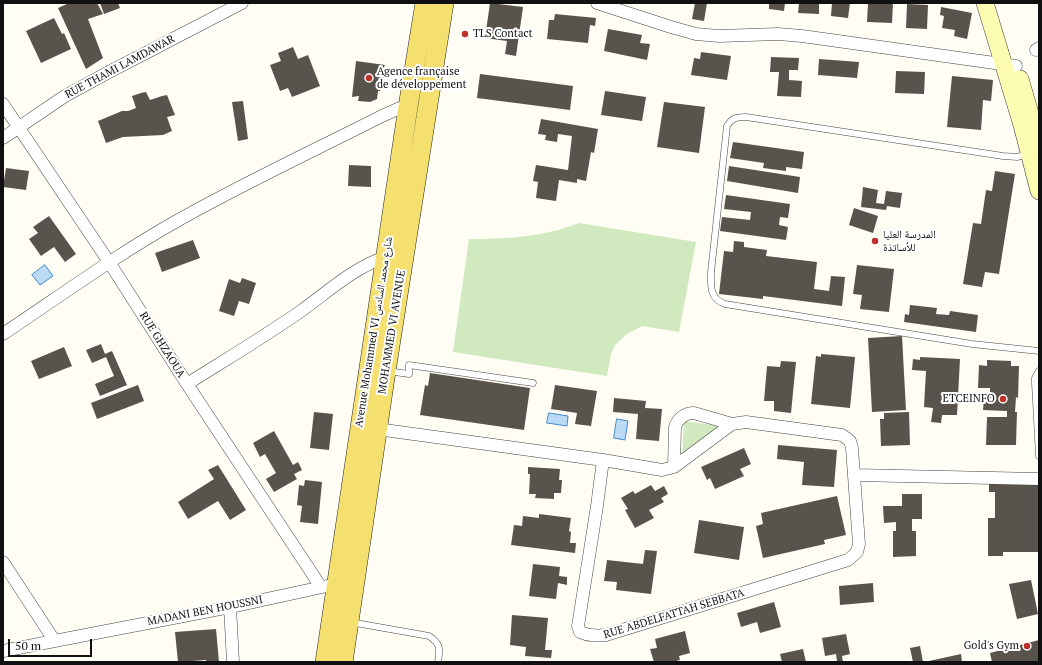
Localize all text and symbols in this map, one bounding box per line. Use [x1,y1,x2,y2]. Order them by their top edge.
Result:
place label: TLS Contact [473,27,533,41]
marker: TLS Contact [460,29,470,39]
street label: RUE THAMI LAMDAWAR [63,32,177,102]
place label: Agence française de développement [377,65,467,91]
marker: Agence française de développement [364,73,374,83]
place label: المدرسة العليا للأساتذة [883,228,936,254]
street label: Avenue Mohammed VI شارع محمد السادس [352,236,396,428]
marker: المدرسة العليا للأساتذة [870,236,880,246]
street label: MOHAMMED VI AVENUE [376,269,408,395]
street label: RUE GHZAOUA [136,309,188,381]
place label: ETCEINFO [943,392,995,406]
marker: ETCEINFO [998,394,1008,404]
street label: RUE ABDELFATTAH SEBBATA [602,586,746,642]
street label: MADANI BEN HOUSSNI [146,593,264,629]
scale bar [10,631,94,657]
text: 50 m [15,638,41,653]
place label: Gold's Gym [964,639,1019,653]
marker: Gold's Gym [1022,641,1032,651]

